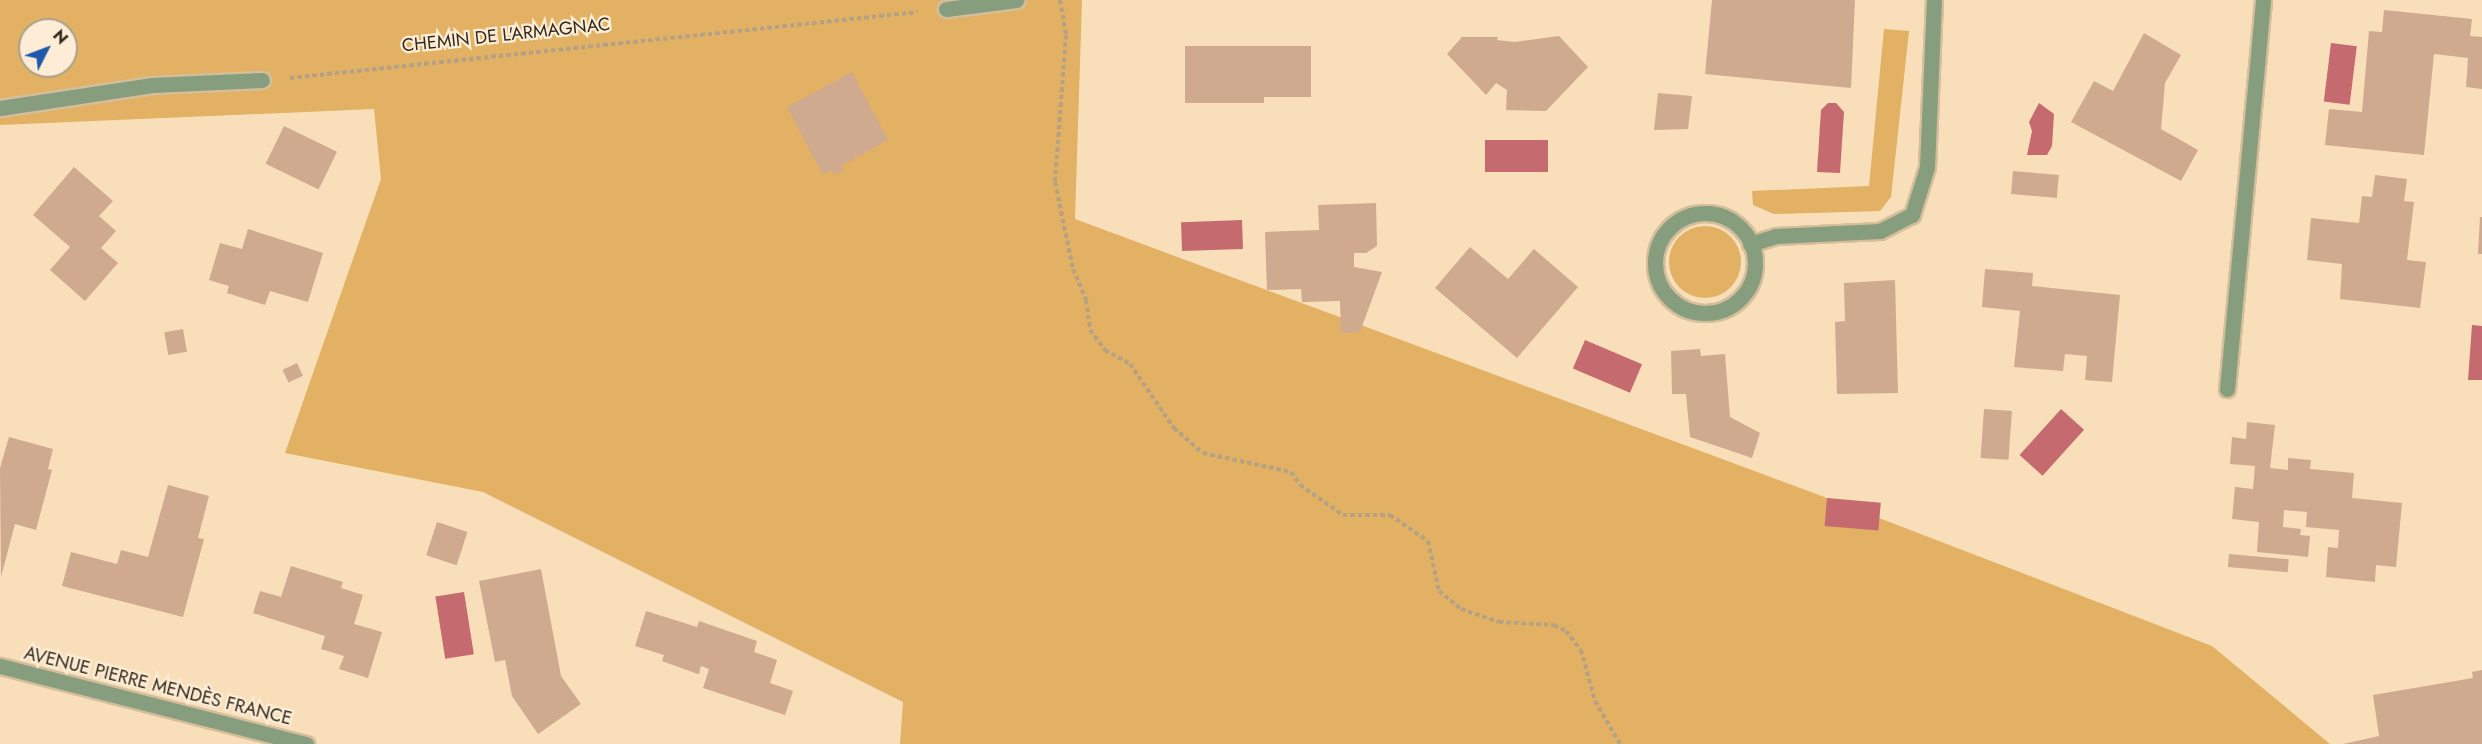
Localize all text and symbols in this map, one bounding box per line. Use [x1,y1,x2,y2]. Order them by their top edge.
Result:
street label: CHEMIN DE L'ARMAGNAC [401,13,611,57]
north arrow [18,18,78,78]
text: N [47,25,73,49]
street label: AVENUE PIERRE MENDÈS FRANCE [22,642,294,730]

